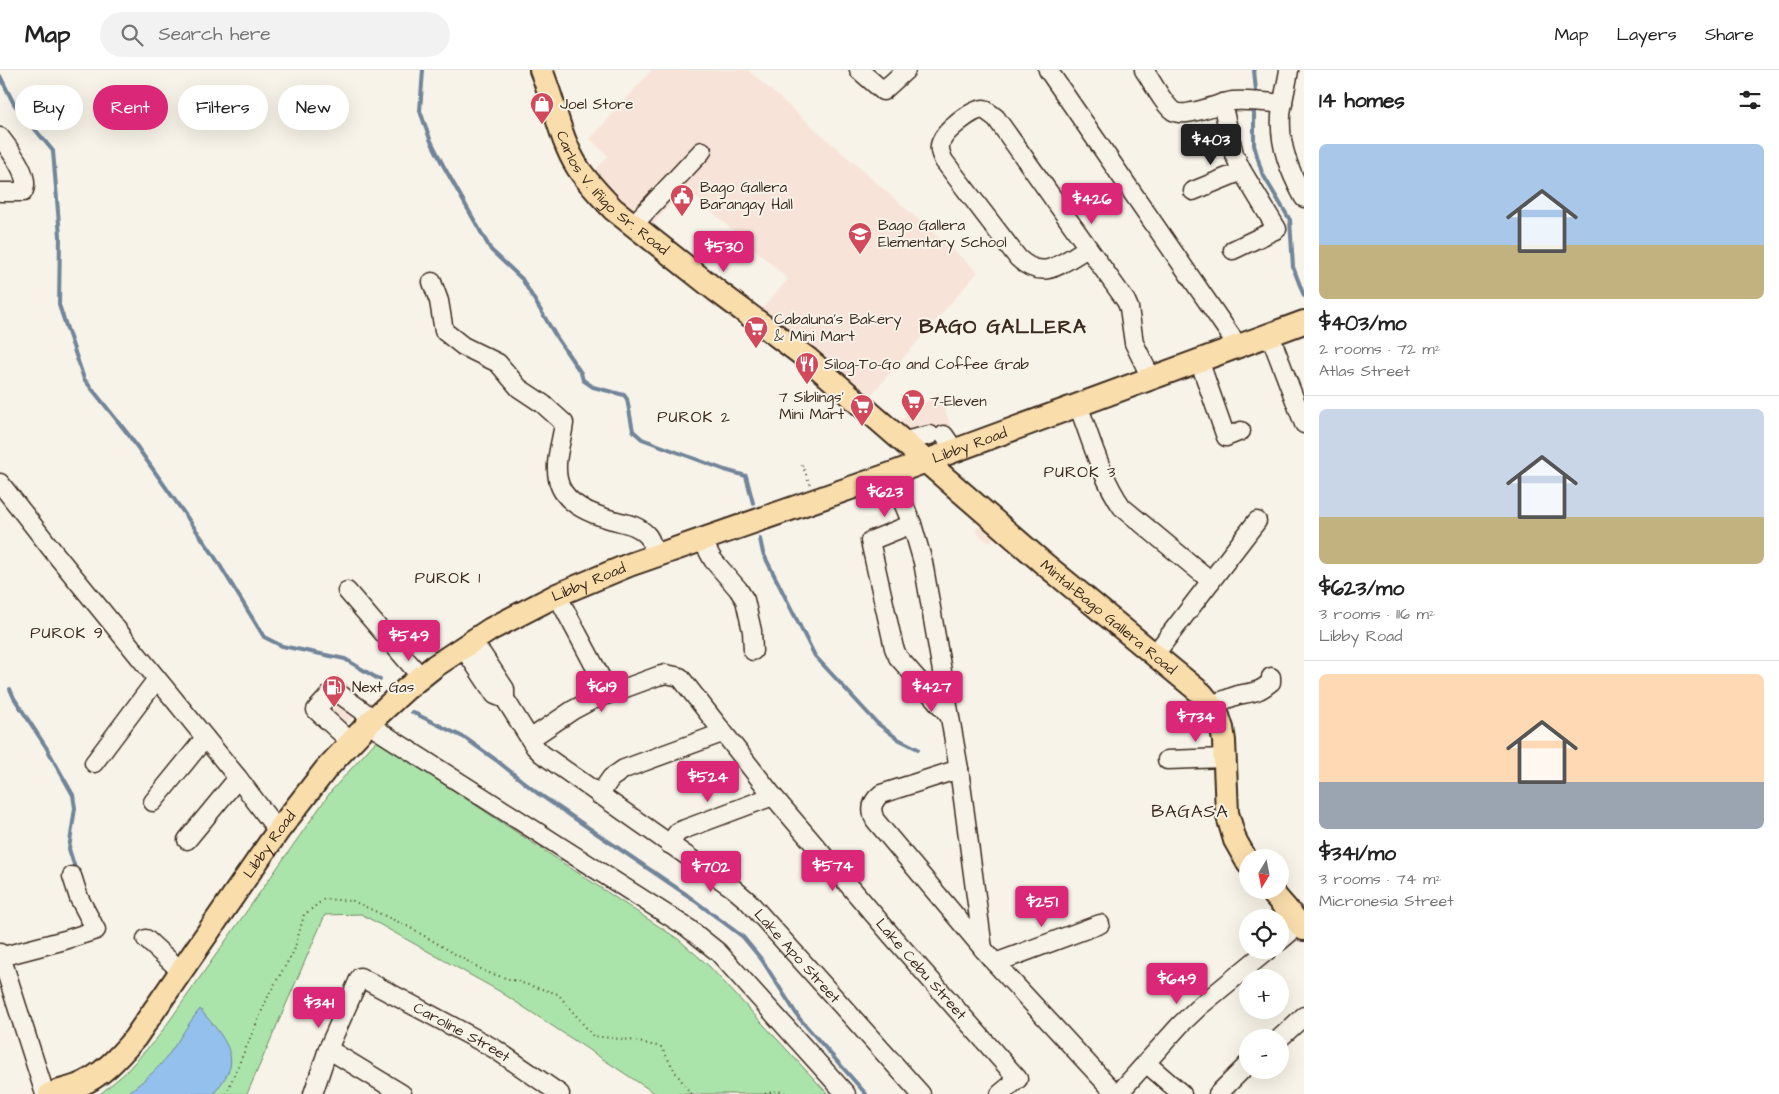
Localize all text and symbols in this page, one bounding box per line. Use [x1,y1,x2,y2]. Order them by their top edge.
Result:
search box [100,12,450,57]
text: Map [25,18,70,52]
icon: search [118,21,146,49]
text: Search here [158,21,271,48]
text: Map [1554,22,1588,47]
text: Layers [1616,22,1677,47]
text: Share [1705,22,1754,47]
chip: Buy [15,85,83,130]
chip: Rent [93,85,168,130]
chip: Filters [178,85,268,130]
chip: New [278,85,349,130]
text: 14 homes [1319,86,1405,115]
icon: filters [1736,86,1764,114]
shop icon: Joel Store [529,91,555,125]
place label: Joel Store [560,94,633,115]
pin: $403 [1181,124,1241,166]
street label: Carlos V. Iñigo Sr. Road [551,128,673,260]
text: $403 [1192,129,1230,151]
icon: home [1497,176,1587,266]
place label: Bago Gallera Barangay Hall [700,177,793,216]
pin: $426 [1062,182,1122,225]
public building icon: Bago Gallera Barangay Hall [669,183,695,217]
text: $426 [1073,188,1111,210]
place label: Bago Gallera Elementary School [878,215,1007,254]
school or university icon: Bago Gallera Elementary School [847,221,873,255]
pin: $530 [694,230,754,273]
text: $530 [705,236,743,258]
place label: Cabaluna's Bakery & Mini Mart [774,309,902,347]
text: $403/mo [1319,309,1407,338]
district label: BAGO GALLERA [919,313,1087,341]
supermarket icon: Cabaluna's Bakery & Mini Mart [743,315,769,349]
text: 2 rooms · 72 m² [1319,338,1441,360]
restaurant icon: Silog-To-Go and Coffee Grab [794,351,820,385]
place label: Silog-To-Go and Coffee Grab [824,354,1030,376]
text: Atlas Street [1319,360,1410,382]
place label: 7 Siblings' Mini Mart [779,387,844,425]
supermarket icon: 7-Eleven [900,388,926,422]
place label: 7-Eleven [930,391,987,412]
supermarket icon: 7 Siblings' Mini Mart [849,393,875,427]
district label: PUROK 2 [657,406,731,428]
street label: Libby Road [929,422,1010,469]
icon: home [1497,442,1587,532]
district label: PUROK 3 [1044,461,1116,483]
pin: $623 [855,476,915,518]
text: $623 [867,481,903,503]
street label: Mintal-Bago Gallera Road [1036,555,1181,680]
street label: Libby Road [549,557,629,607]
district label: PUROK 1 [415,567,481,589]
text: $623/mo [1319,574,1404,603]
text: 3 rooms · 116 m² [1319,603,1435,625]
pin: $549 [379,620,439,662]
district label: PUROK 9 [30,622,104,644]
text: $549 [389,625,429,647]
text: Libby Road [1319,625,1402,647]
pin: $619 [572,670,632,713]
pin: $427 [902,670,962,713]
fuel station icon: Next Gas [321,674,347,708]
text: $619 [587,676,617,698]
text: $427 [913,676,951,698]
place label: Next Gas [352,677,415,698]
pin: $734 [1166,700,1226,743]
text: $734 [1177,706,1215,728]
icon: home [1497,707,1587,797]
pin: $524 [678,760,738,803]
text: $524 [688,766,728,788]
district label: BAGASA [1151,799,1229,824]
street label: Libby Road [239,806,301,883]
text: $341/mo [1319,839,1396,868]
north arrow [1239,849,1289,899]
map controls [1239,849,1289,1079]
pin: $702 [681,850,741,893]
pin: $574 [803,850,863,892]
text: $574 [813,855,853,877]
text: $702 [692,856,730,878]
text: 3 rooms · 74 m² [1319,868,1442,890]
pin: $251 [1012,886,1072,928]
text: Micronesia Street [1319,890,1454,912]
text: $251 [1026,891,1058,913]
street label: Lake Apo Street [749,905,845,1008]
button: locate [1239,909,1289,959]
street label: Lake Cebu Street [871,914,971,1025]
pin: $649 [1147,962,1207,1005]
text: $649 [1158,968,1196,990]
button: + [1239,969,1289,1019]
pin: $341 [289,986,349,1029]
text: $341 [304,992,334,1014]
street label: Caroline Street [410,997,514,1067]
button: − [1239,1029,1289,1079]

